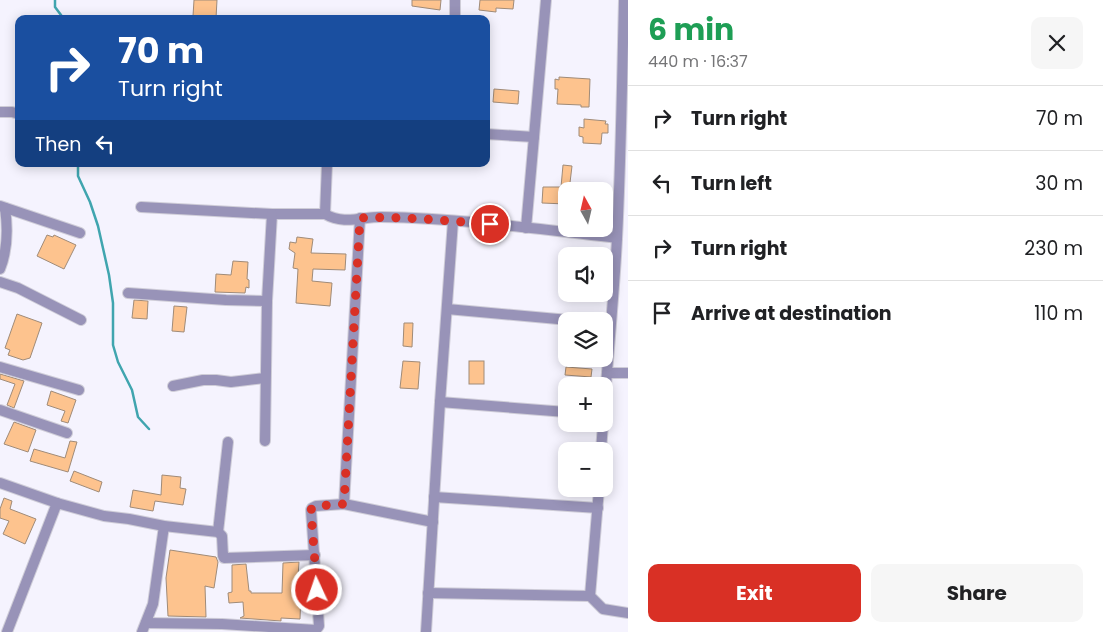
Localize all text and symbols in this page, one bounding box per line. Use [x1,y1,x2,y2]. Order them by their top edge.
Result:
text: 6 min [648,8,734,51]
button: close [1031,17,1083,69]
text: 70 m [118,26,204,75]
icon: right [35,35,100,100]
text: 440 m · 16:37 [648,50,748,73]
text: Turn right [118,73,223,104]
icon: right [648,104,676,132]
text: Turn right [691,105,787,132]
text: 70 m [1036,105,1083,132]
icon: left [91,130,119,158]
text: Then [35,131,81,158]
icon: left [648,169,676,197]
text: Turn left [691,170,772,197]
text: 30 m [1035,170,1083,197]
north arrow [558,182,612,238]
map controls [558,182,613,497]
pin [469,203,511,245]
icon: arrive [476,210,504,238]
icon: right [648,234,676,262]
text: Turn right [691,235,787,262]
text: 230 m [1024,235,1083,262]
button: sound [558,247,613,302]
icon: arrive [648,299,676,327]
text: Arrive at destination [691,300,892,327]
text: 110 m [1034,300,1083,327]
button: layers [558,312,613,367]
button: + [558,377,613,432]
button: − [558,442,613,497]
position arrow [290,563,342,615]
button: Exit [648,564,861,622]
button: Share [871,564,1083,622]

